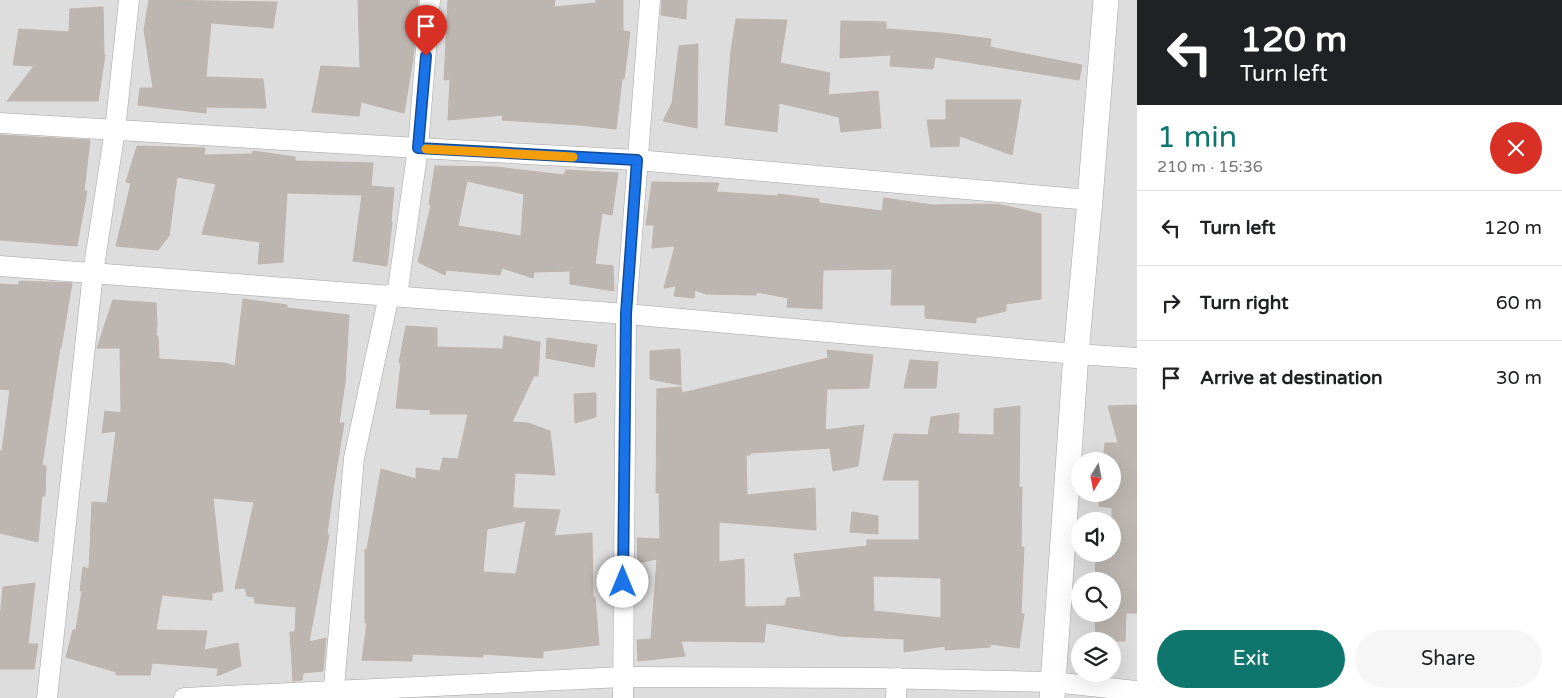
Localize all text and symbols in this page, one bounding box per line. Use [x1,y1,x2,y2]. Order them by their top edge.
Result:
pin [405,5,447,56]
icon: arrive [412,12,440,40]
text: 120 m [1240,19,1347,61]
icon: left [1157,20,1222,85]
text: Turn left [1240,61,1328,87]
text: 1 min [1157,119,1237,156]
button: close [1490,122,1542,174]
text: 210 m · 15:36 [1157,157,1263,177]
icon: left [1157,214,1185,242]
text: Turn left [1200,217,1276,239]
text: 120 m [1484,217,1542,239]
icon: right [1157,289,1185,317]
text: Turn right [1200,292,1288,314]
text: 60 m [1496,292,1542,314]
icon: arrive [1157,364,1185,392]
text: Arrive at destination [1200,367,1383,389]
text: 30 m [1496,367,1542,389]
north arrow [1071,452,1121,502]
map controls [1071,452,1121,682]
button: sound [1071,512,1121,562]
position arrow [596,555,648,607]
button: search [1071,572,1121,622]
button: Exit [1157,630,1345,688]
button: Share [1355,630,1542,688]
button: layers [1071,632,1121,682]

